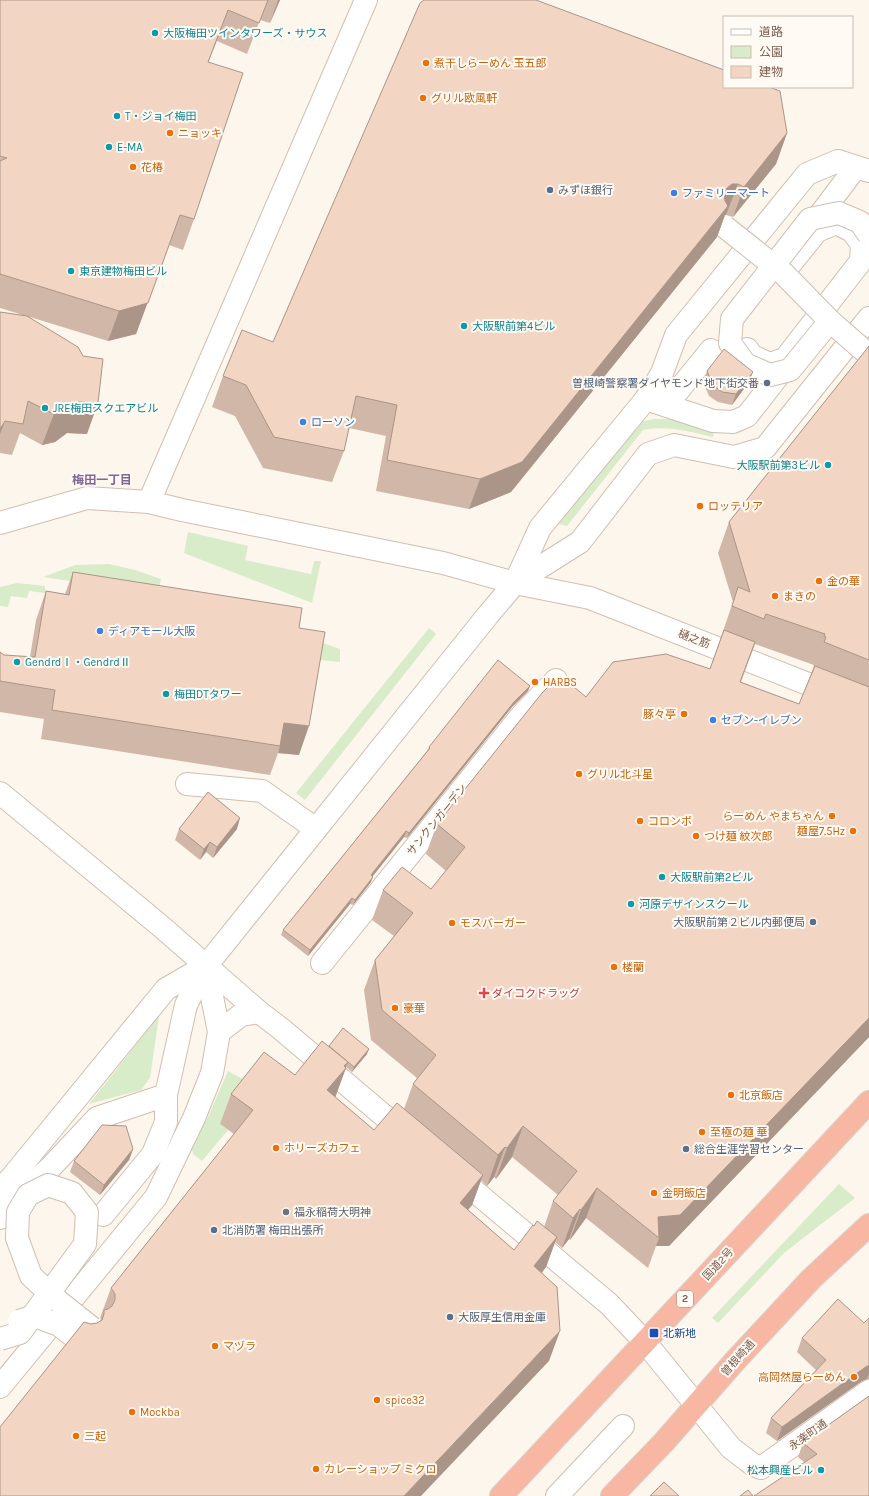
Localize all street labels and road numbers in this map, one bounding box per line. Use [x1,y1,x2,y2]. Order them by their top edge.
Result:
street label: 樋之筋 [676,627,712,651]
street label: サンクンガーデン [404,782,470,858]
street label: 国道2号 [700,1245,736,1283]
road number: 2 [677,1291,693,1307]
street label: 曽根崎通 [718,1337,758,1379]
street label: 永楽町通 [786,1417,830,1453]

